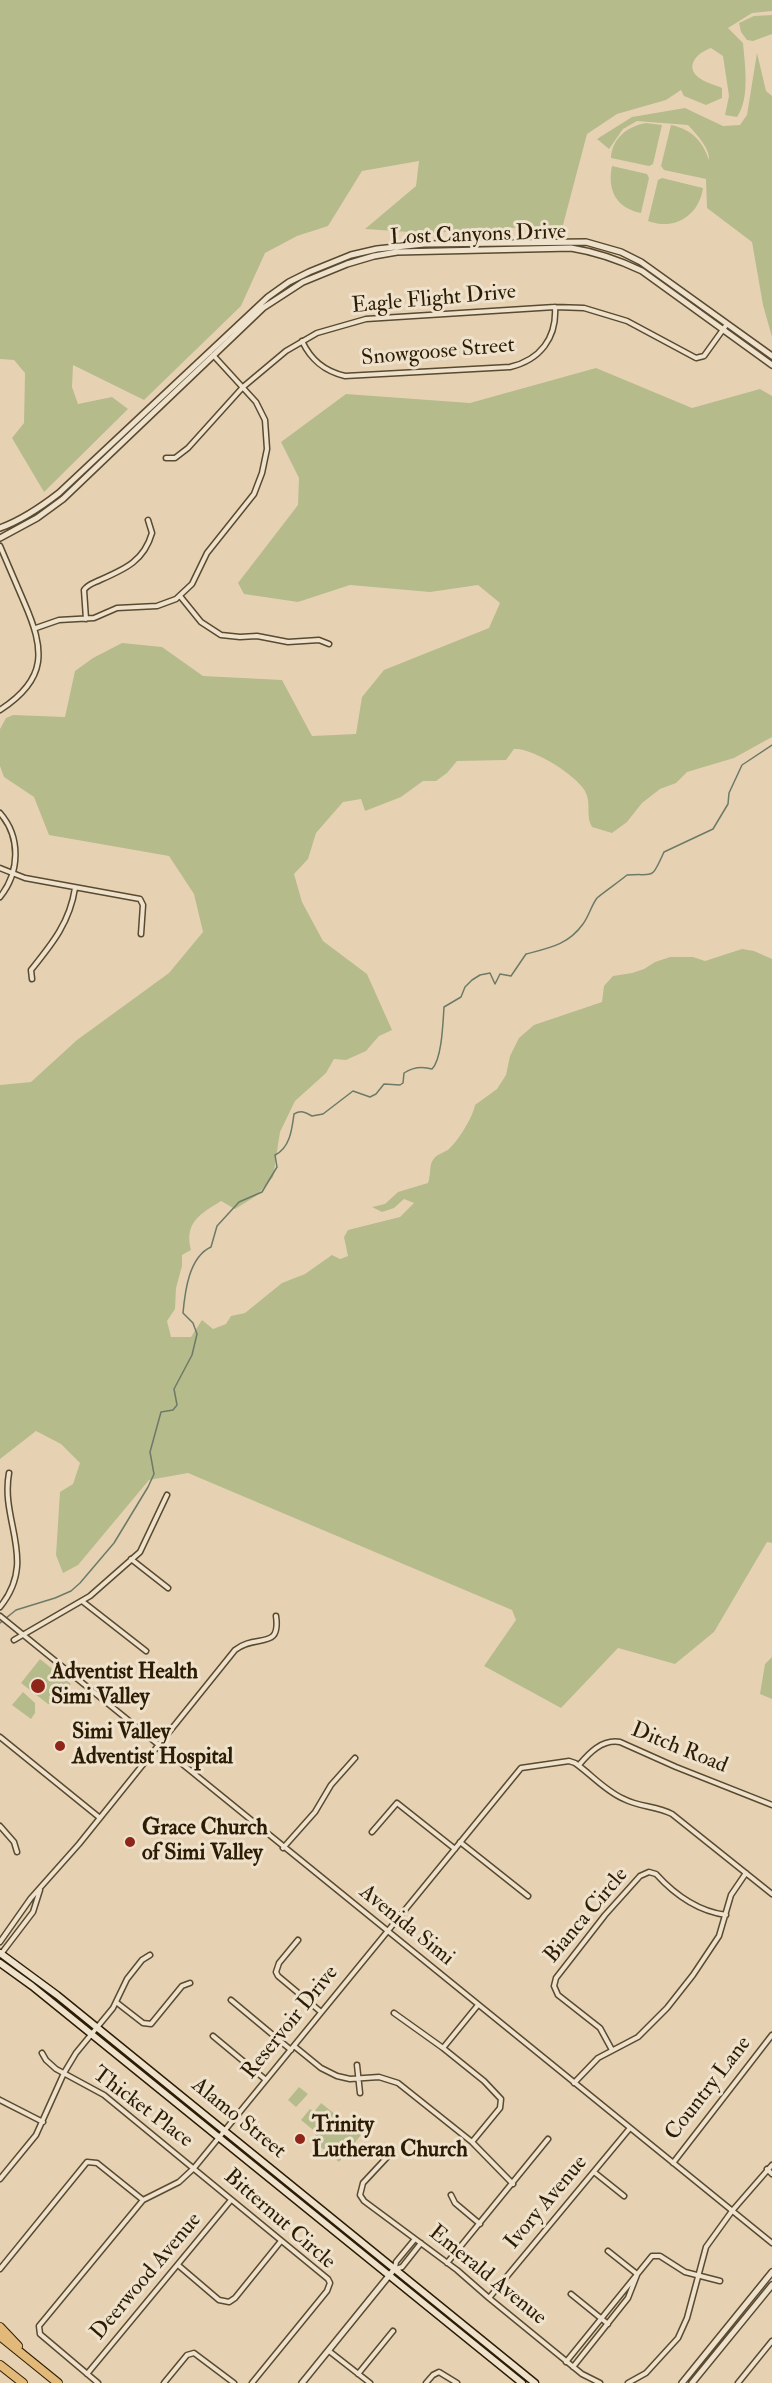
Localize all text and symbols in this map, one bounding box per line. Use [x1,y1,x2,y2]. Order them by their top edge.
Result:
street label: Lost Canyons Drive [390,220,566,252]
street label: Eagle Flight Drive [351,280,517,320]
street label: Snowgoose Street [360,333,516,373]
place label: Adventist Health Simi Valley [51,1660,198,1712]
marker: Adventist Health Simi Valley [29,1677,47,1695]
street label: Ditch Road [627,1718,731,1780]
place label: Simi Valley Adventist Hospital [72,1720,233,1772]
marker: Simi Valley Adventist Hospital [53,1739,67,1753]
place label: Grace Church of Simi Valley [142,1816,268,1868]
marker: Grace Church of Simi Valley [123,1835,137,1849]
street label: Bianca Circle [539,1863,635,1969]
street label: Avenida Simi [353,1880,459,1972]
street label: Reservoir Drive [237,1961,345,2085]
street label: Country Lane [660,2032,758,2146]
street label: Thicket Place [86,2062,198,2154]
street label: Alamo Street [185,2073,291,2165]
place label: Trinity Lutheran Church [312,2113,468,2164]
marker: Trinity Lutheran Church [293,2132,307,2146]
street label: Ivory Avenue [500,2151,594,2255]
street label: Bitternut Circle [218,2164,340,2276]
street label: Deerwood Avenue [86,2208,208,2346]
street label: Emerald Avenue [423,2220,551,2332]

